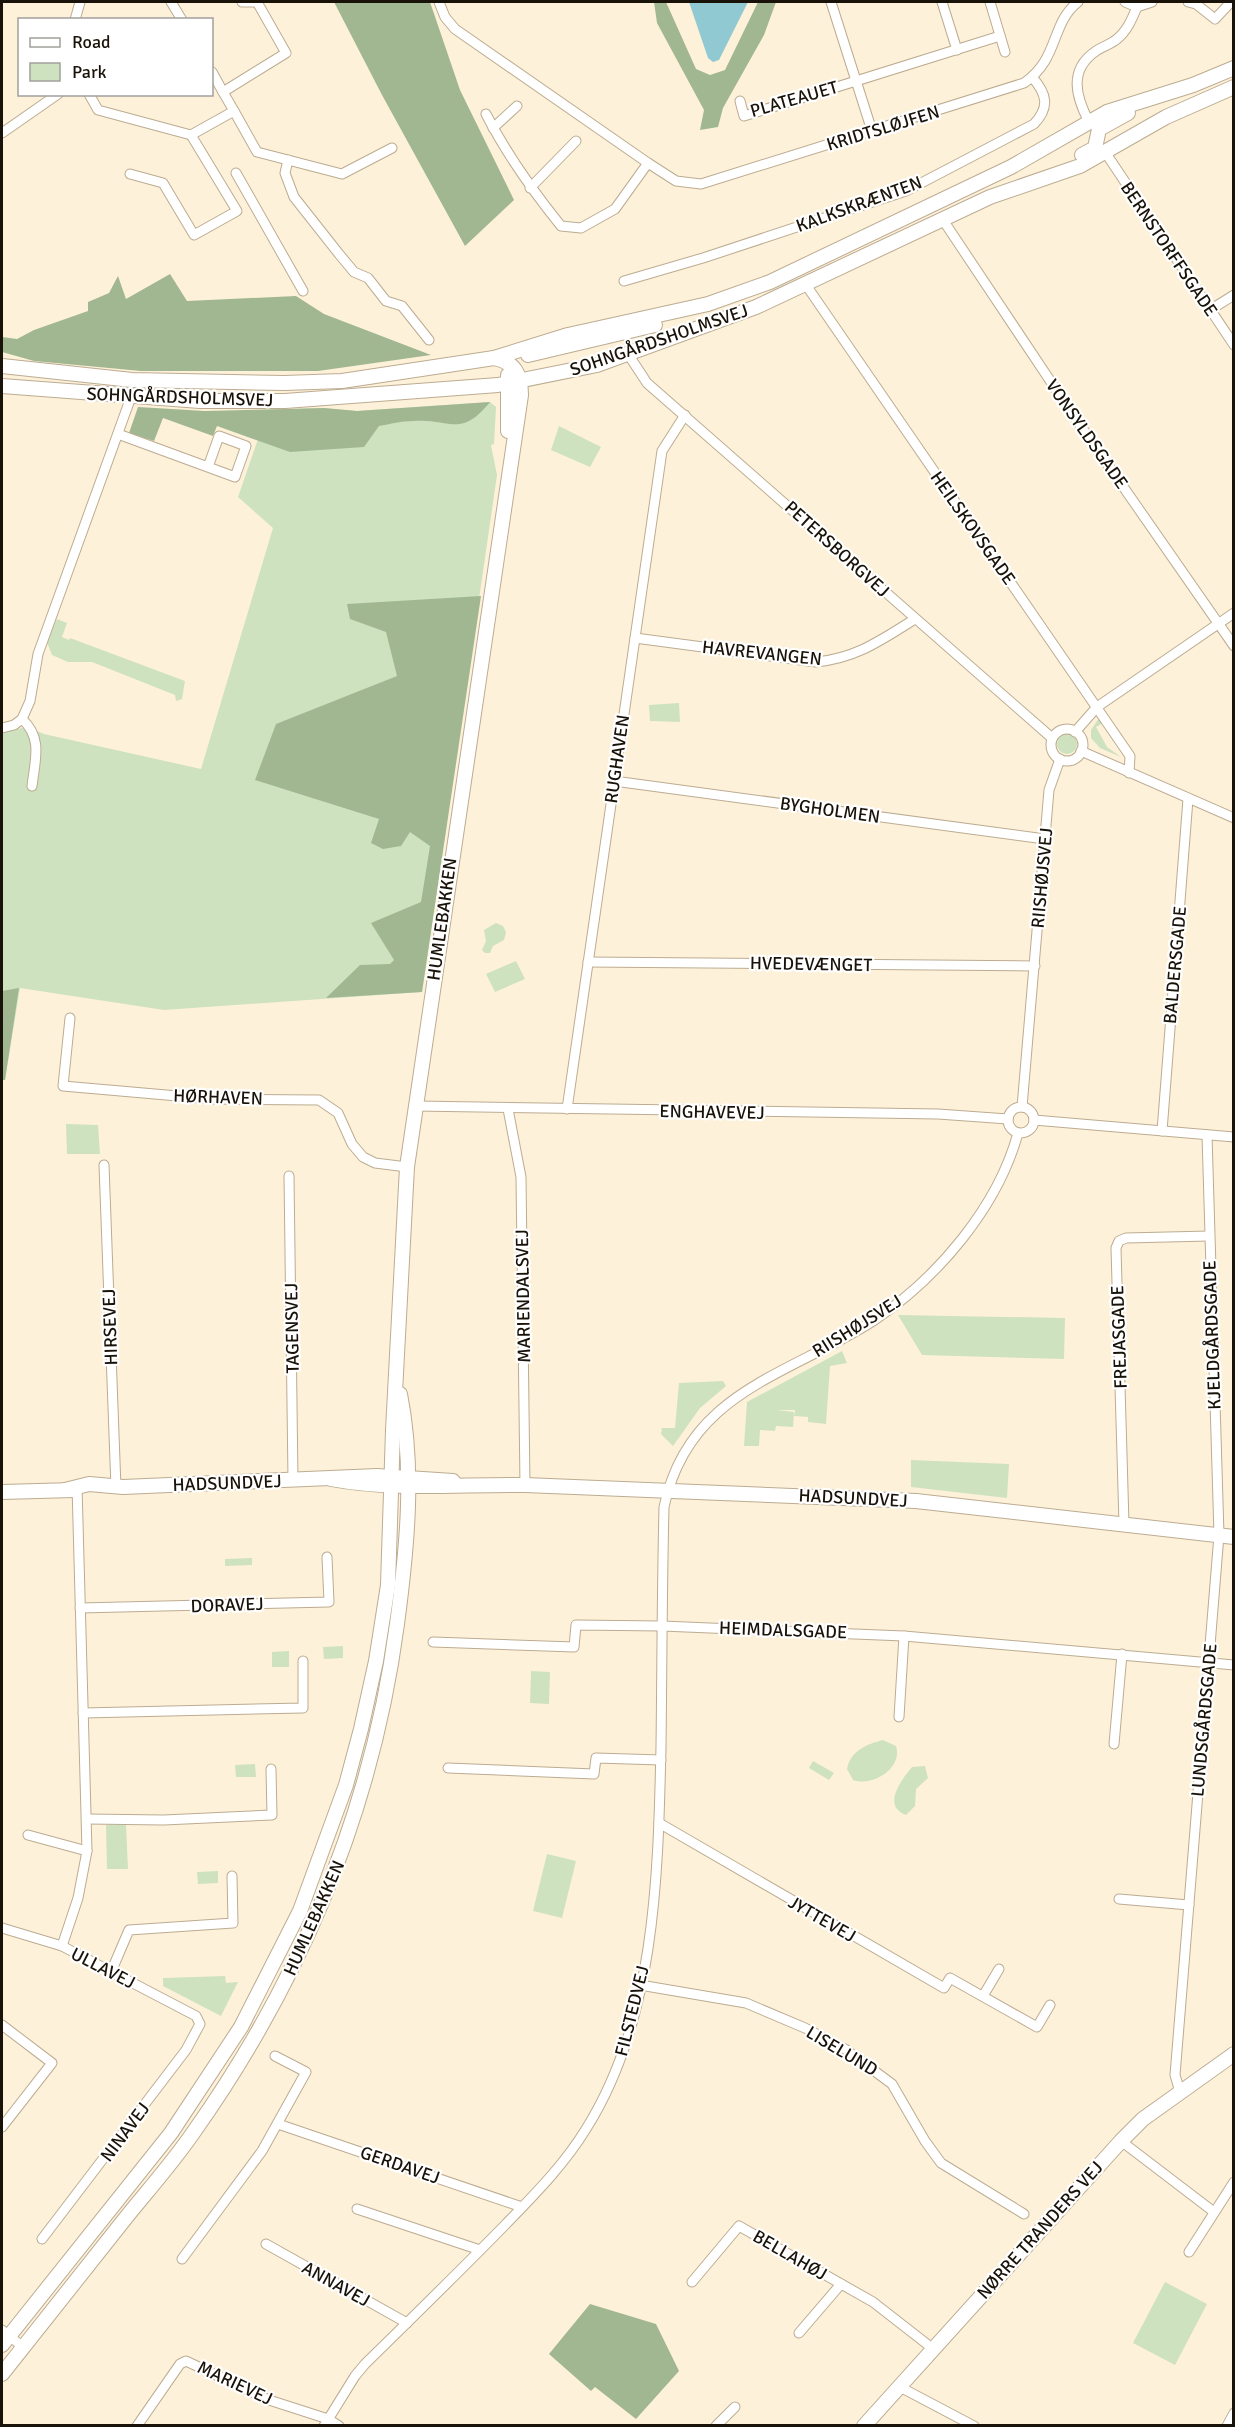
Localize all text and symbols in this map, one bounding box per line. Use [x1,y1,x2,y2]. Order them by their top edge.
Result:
legend [18,18,213,96]
text: Road [72,31,111,53]
text: Park [72,61,107,83]
street label: PLATEAUET [748,76,841,122]
street label: KRIDTSLØJFEN [824,100,942,156]
street label: KALKSKRÆNTEN [793,171,925,237]
street label: BERNSTORFFSGADE [1116,177,1222,321]
street label: SOHNGÅRDSHOLMSVEJ [567,299,751,381]
street label: VONSYLDSGADE [1041,375,1133,493]
street label: SOHNGÅRDSHOLMSVEJ [86,383,274,411]
street label: HEILSKOVSGADE [926,467,1020,589]
street label: PETERSBORGVEJ [780,496,894,602]
street label: HAVREVANGEN [701,636,823,670]
street label: RUGHAVEN [600,713,634,805]
street label: BYGHOLMEN [778,792,882,828]
street label: RIISHØJSVEJ [1027,827,1057,929]
street label: HUMLEBAKKEN [422,856,462,982]
street label: BALDERSGADE [1159,905,1191,1025]
street label: HVEDEVÆNGET [750,952,873,976]
street label: HØRHAVEN [173,1084,263,1110]
street label: ENGHAVEVEJ [659,1100,765,1124]
street label: MARIENDALSVEJ [511,1229,535,1363]
street label: KJELDGÅRDSGADE [1198,1260,1226,1410]
street label: TAGENSVEJ [280,1283,304,1373]
street label: FREJASGADE [1106,1285,1132,1389]
street label: HIRSEVEJ [98,1288,122,1366]
street label: RIISHØJSVEJ [808,1290,906,1362]
street label: HADSUNDVEJ [172,1470,282,1496]
street label: HADSUNDVEJ [798,1484,908,1512]
street label: DORAVEJ [190,1593,264,1617]
street label: HEIMDALSGADE [719,1617,847,1643]
street label: LUNDSGÅRDSGADE [1186,1642,1222,1798]
street label: HUMLEBAKKEN [279,1857,349,1979]
street label: JYTTEVEJ [784,1891,860,1947]
street label: ULLAVEJ [67,1942,139,1994]
street label: FILSTEDVEJ [610,1963,654,2059]
street label: LISELUND [802,2021,882,2081]
street label: NINAVEJ [96,2098,154,2166]
street label: GERDAVEJ [357,2141,443,2189]
street label: NØRRE TRANDERS VEJ [972,2156,1108,2304]
street label: BELLAHØJ [749,2225,831,2285]
street label: ANNAVEJ [298,2256,374,2312]
street label: MARIEVEJ [194,2356,276,2410]

